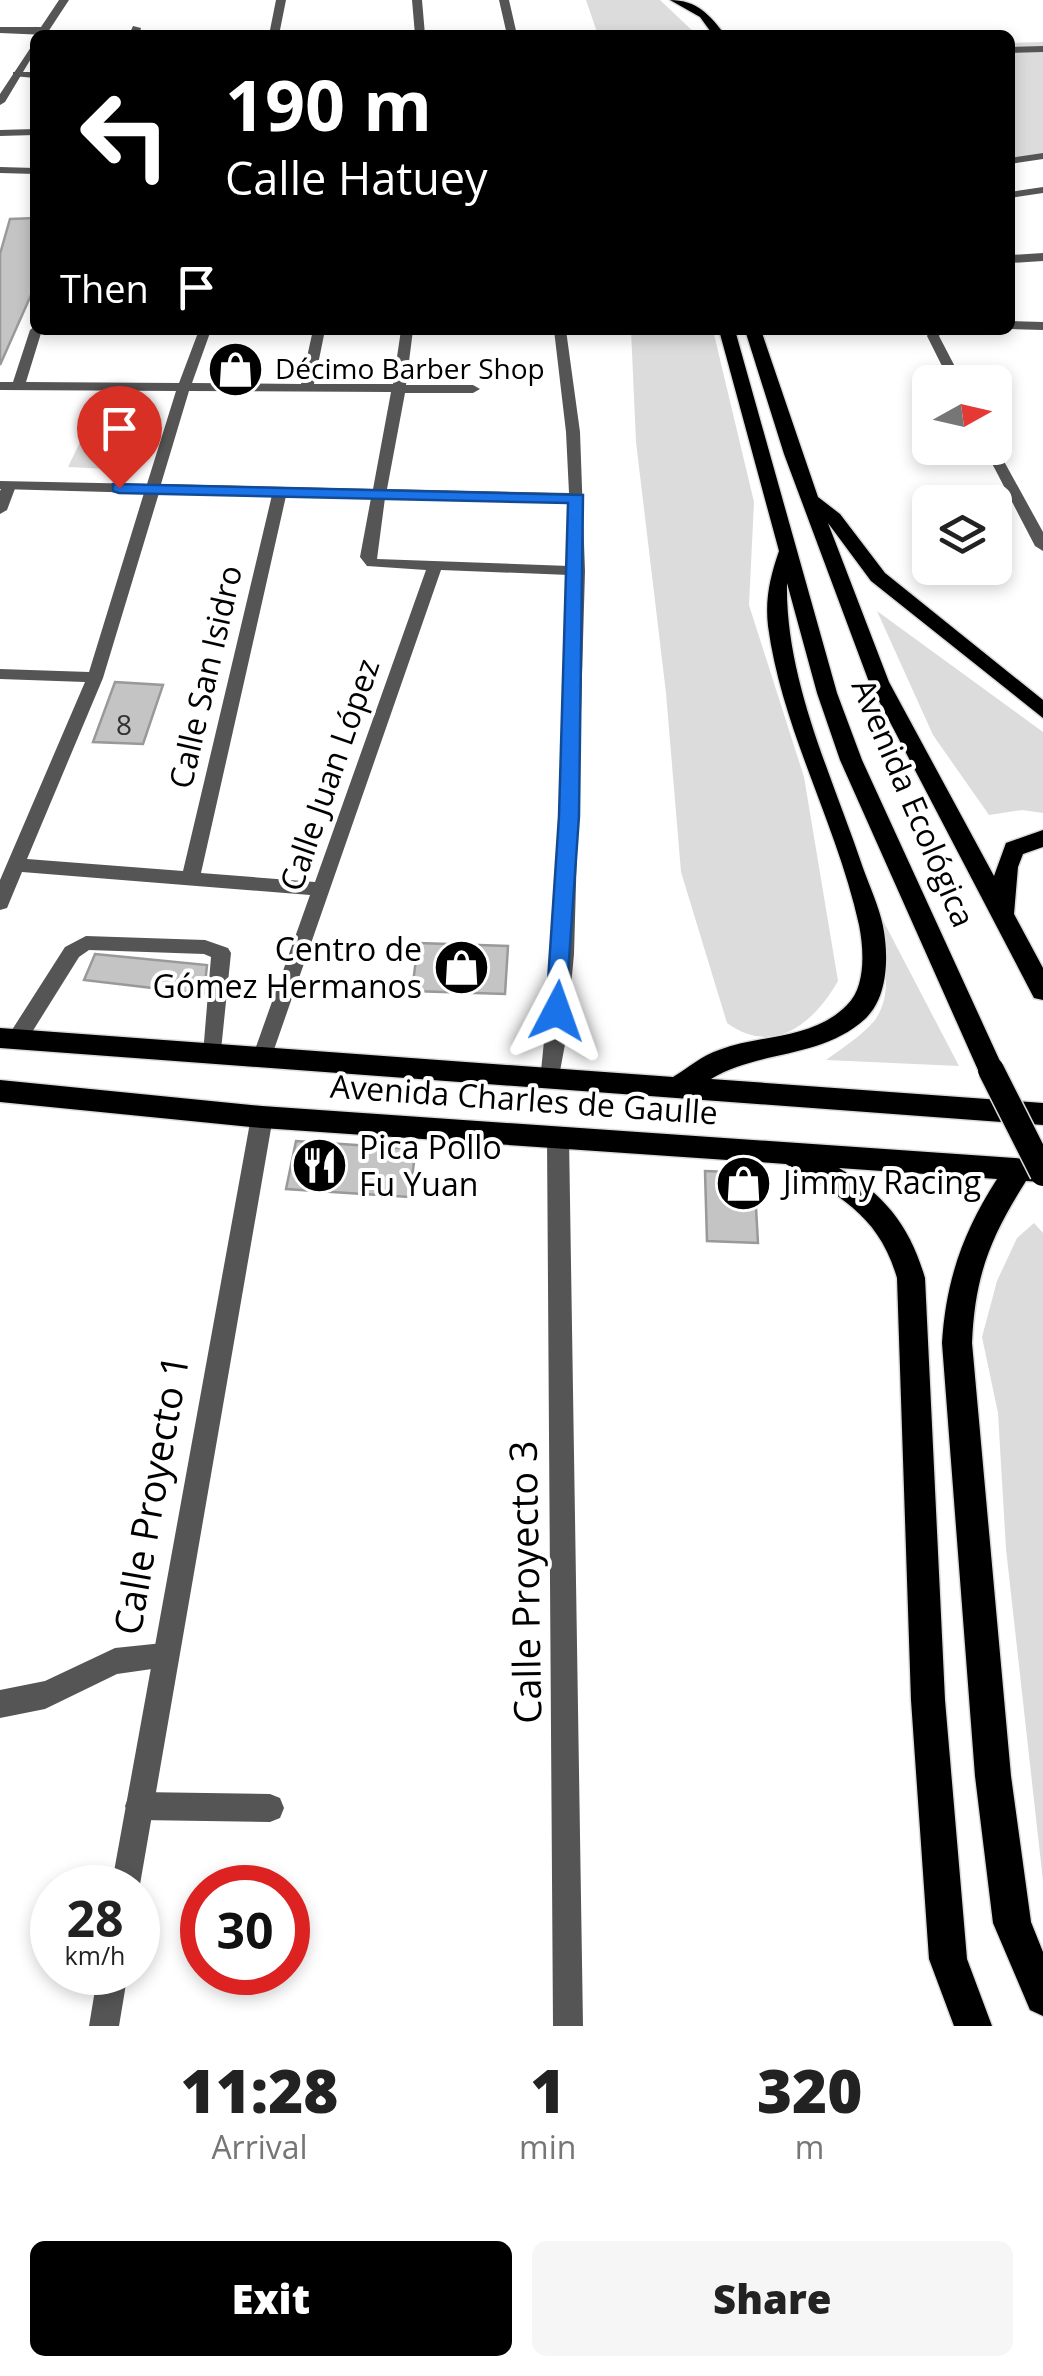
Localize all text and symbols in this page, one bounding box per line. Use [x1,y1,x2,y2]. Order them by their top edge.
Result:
text: 190 m [225,56,432,152]
icon: left [60,70,190,200]
text: Calle Hatuey [225,147,488,208]
icon: arrive [169,260,224,315]
text: Then [60,262,149,314]
shop icon: Décimo Barber Shop [206,339,266,399]
place label: Décimo Barber Shop [275,349,545,387]
north arrow [912,365,1012,465]
map controls [912,365,1012,585]
pin [77,386,162,489]
icon: arrive [92,401,147,456]
button: layers [912,485,1012,585]
street label: Calle San Isidro [158,561,251,792]
street label: Calle Juan López [269,653,388,896]
street label: Avenida Ecológica [843,672,986,933]
house number: 8 [116,705,132,743]
place label: Centro de Gómez Hermanos [152,927,422,1007]
shop icon: Centro de Gómez Hermanos [431,938,491,998]
position arrow [505,959,609,1063]
street label: Avenida Charles de Gaulle [329,1064,719,1134]
place label: Pica Pollo Fu Yuan [359,1125,502,1205]
restaurant icon: Pica Pollo Fu Yuan [290,1136,350,1196]
shop icon: Jimmy Racing [714,1153,774,1213]
place label: Jimmy Racing [780,1160,981,1203]
street label: Calle Proyecto 1 [100,1351,200,1639]
street label: Calle Proyecto 3 [496,1440,552,1724]
speed limit sign: 30 [180,1865,310,1995]
text: 28 [66,1884,124,1952]
text: km/h [65,1938,125,1972]
text: 11:28 [181,2049,339,2131]
text: 1 [530,2049,565,2131]
text: 320 [757,2049,862,2131]
text: Arrival [211,2125,308,2168]
text: min [519,2125,576,2168]
text: m [795,2125,824,2168]
button: Exit [30,2241,512,2356]
button: Share [532,2241,1013,2356]

